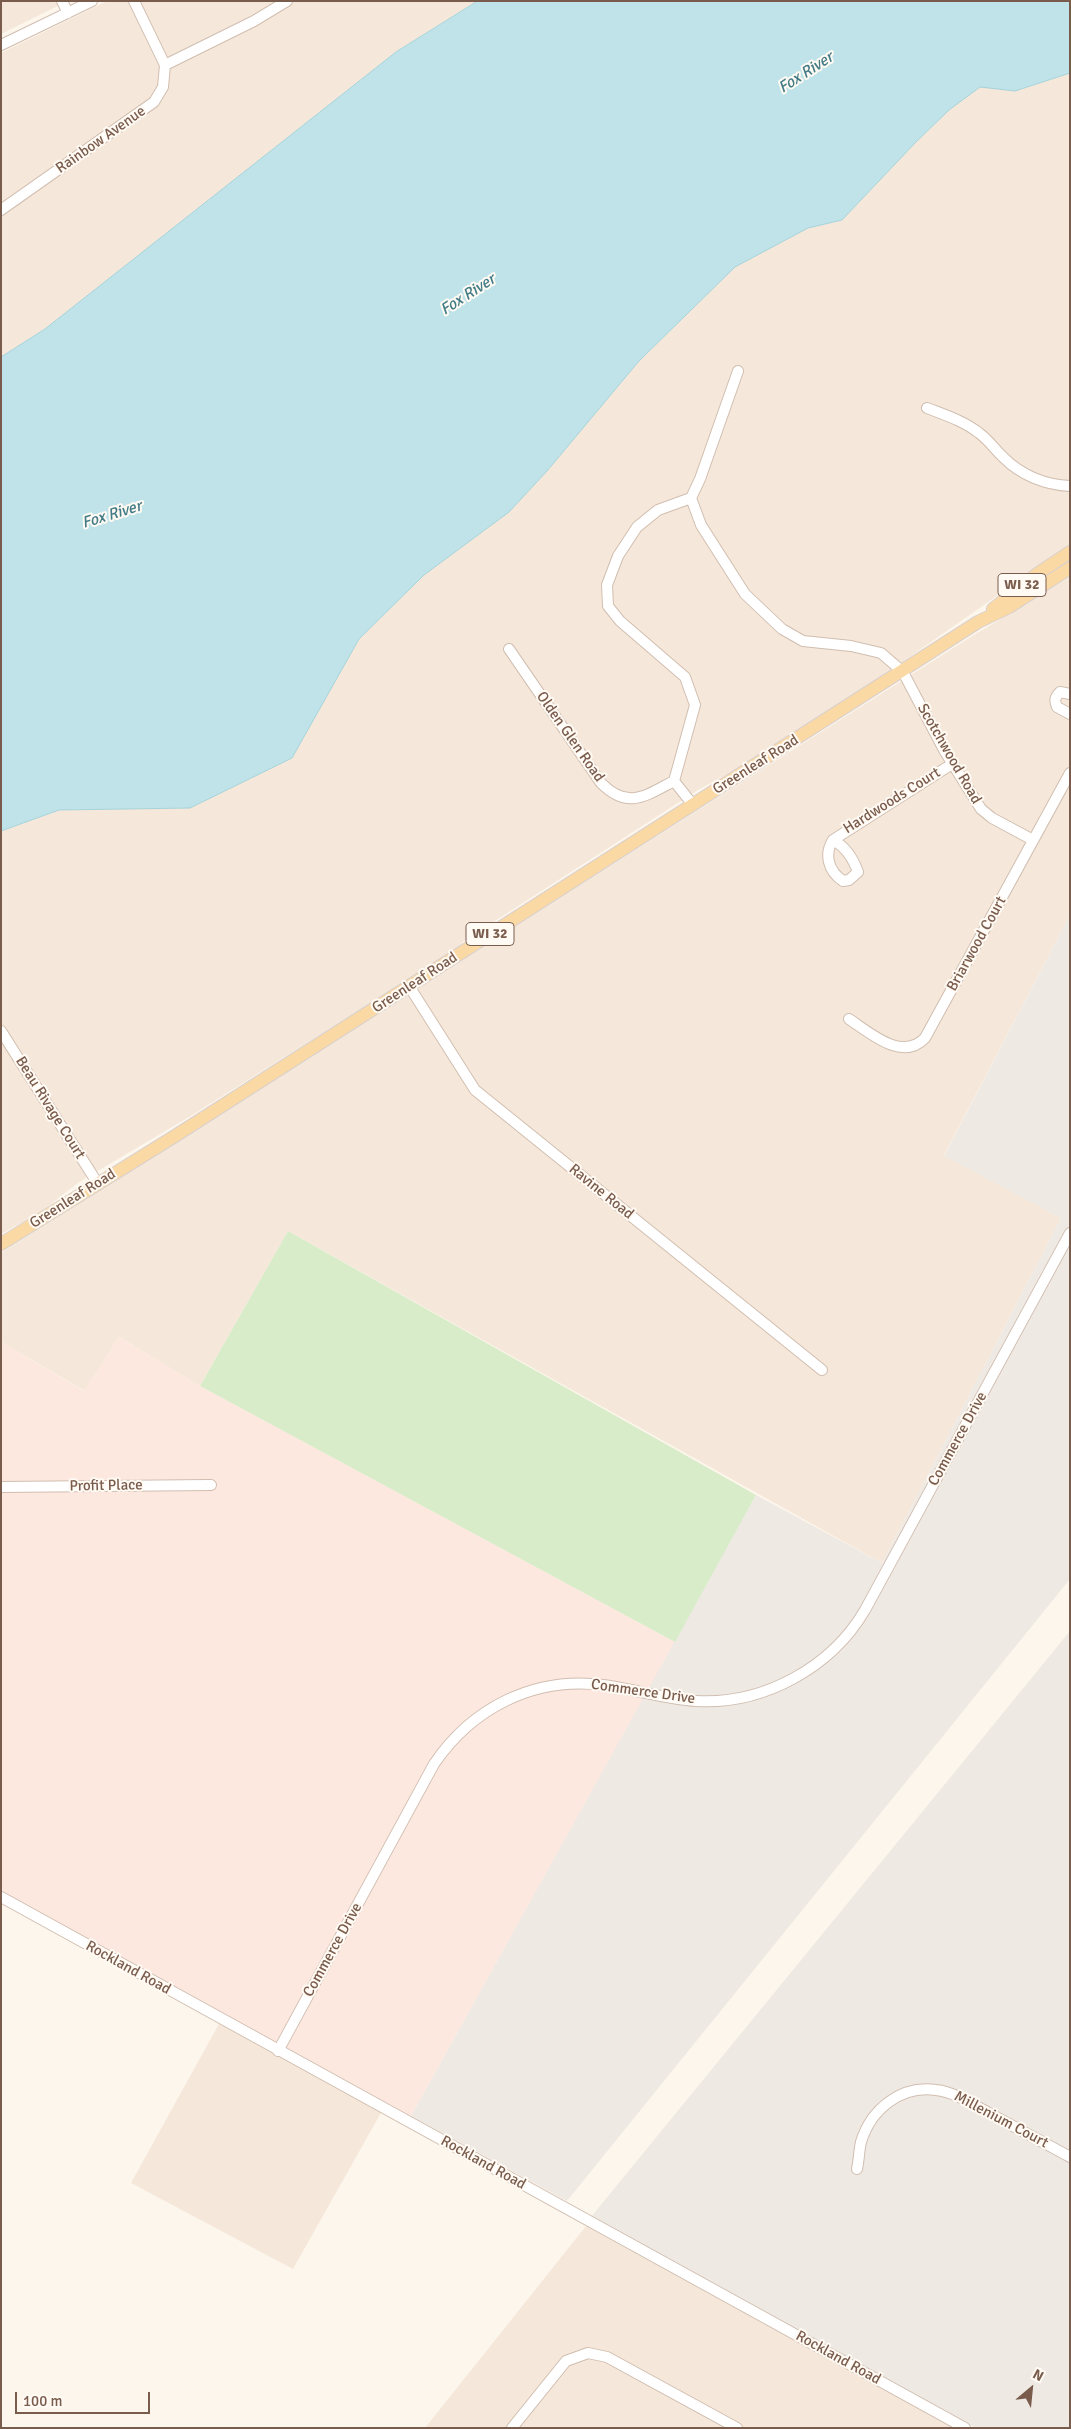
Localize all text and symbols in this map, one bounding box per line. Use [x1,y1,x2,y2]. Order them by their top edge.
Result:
water label: Fox River [775,48,837,98]
street label: Rainbow Avenue [53,102,149,178]
water label: Fox River [437,270,499,320]
water label: Fox River [80,497,144,533]
road number: WI 32 [998,574,1046,596]
street label: Olden Glen Road [532,688,608,786]
street label: Scotchwood Road [913,701,985,807]
street label: Greenleaf Road [710,731,802,799]
street label: Hardwoods Court [840,764,944,838]
street label: Briarwood Court [944,893,1010,995]
road number: WI 32 [466,922,514,946]
street label: Greenleaf Road [369,949,461,1017]
street label: Beau Rivage Court [11,1053,89,1163]
street label: Ravine Road [565,1160,637,1224]
street label: Greenleaf Road [27,1165,119,1233]
street label: Commerce Drive [925,1389,991,1489]
street label: Profit Place [69,1476,143,1496]
street label: Commerce Drive [590,1676,696,1708]
street label: Commerce Drive [300,1900,366,2000]
street label: Rockland Road [82,1937,174,1999]
street label: Millenium Court [951,2088,1051,2152]
street label: Rockland Road [437,2132,529,2194]
street label: Rockland Road [792,2327,884,2389]
north arrow [1006,2364,1056,2414]
text: N [1030,2366,1047,2385]
scale bar [18,2382,152,2414]
text: 100 m [23,2392,63,2410]

